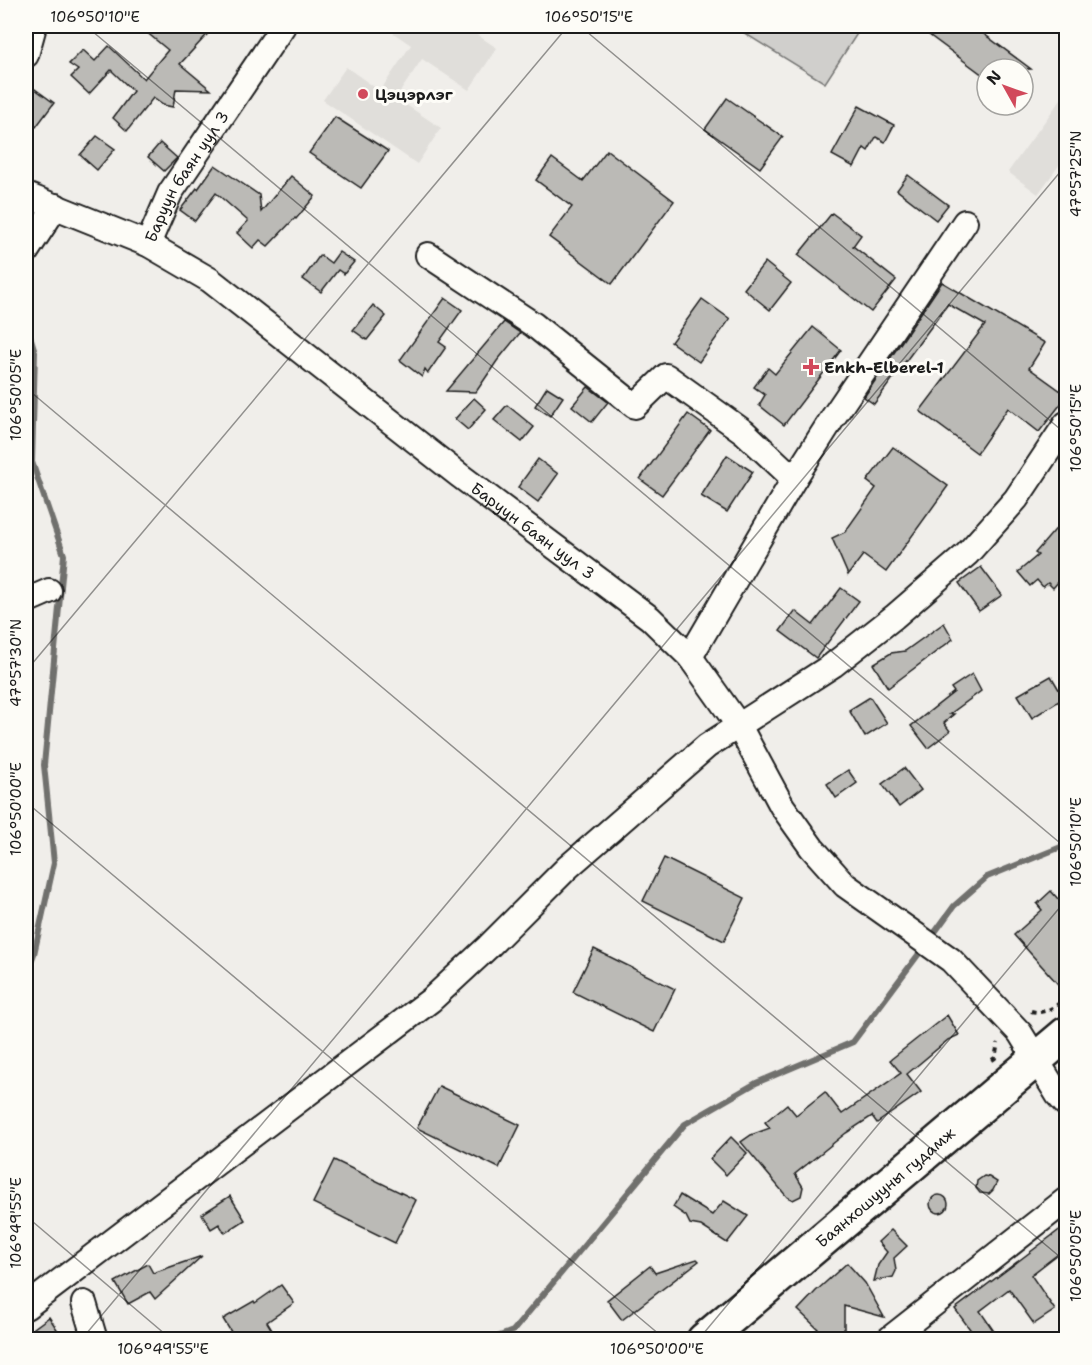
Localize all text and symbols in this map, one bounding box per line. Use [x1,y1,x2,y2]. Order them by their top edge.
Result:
text: 106°50'10"E [50,7,140,27]
text: 106°50'15"E [545,7,633,27]
north arrow [975,57,1035,117]
text: N [982,66,1006,89]
place label: Цэцэрлэг [375,84,454,105]
marker: Цэцэрлэг [356,87,370,101]
street label: Баруун баян уул 3 [140,107,233,245]
text: 47°57'25"N [1066,131,1086,217]
text: 106°50'05"E [6,349,26,441]
place label: Enkh-Elberel-1 [824,357,944,378]
marker: Enkh-Elberel-1 [802,358,820,376]
text: 106°50'15"E [1066,384,1086,472]
street label: Баруун баян уул 3 [467,477,599,584]
text: 47°57'30"N [6,619,26,707]
text: 106°50'00"E [6,762,26,856]
text: 106°50'10"E [1066,797,1086,887]
street label: Баянхошууны гудамж [811,1122,959,1252]
text: 106°49'55"E [6,1177,26,1269]
text: 106°50'05"E [1066,1210,1086,1302]
text: 106°49'55"E [117,1339,209,1359]
text: 106°50'00"E [610,1339,704,1359]

